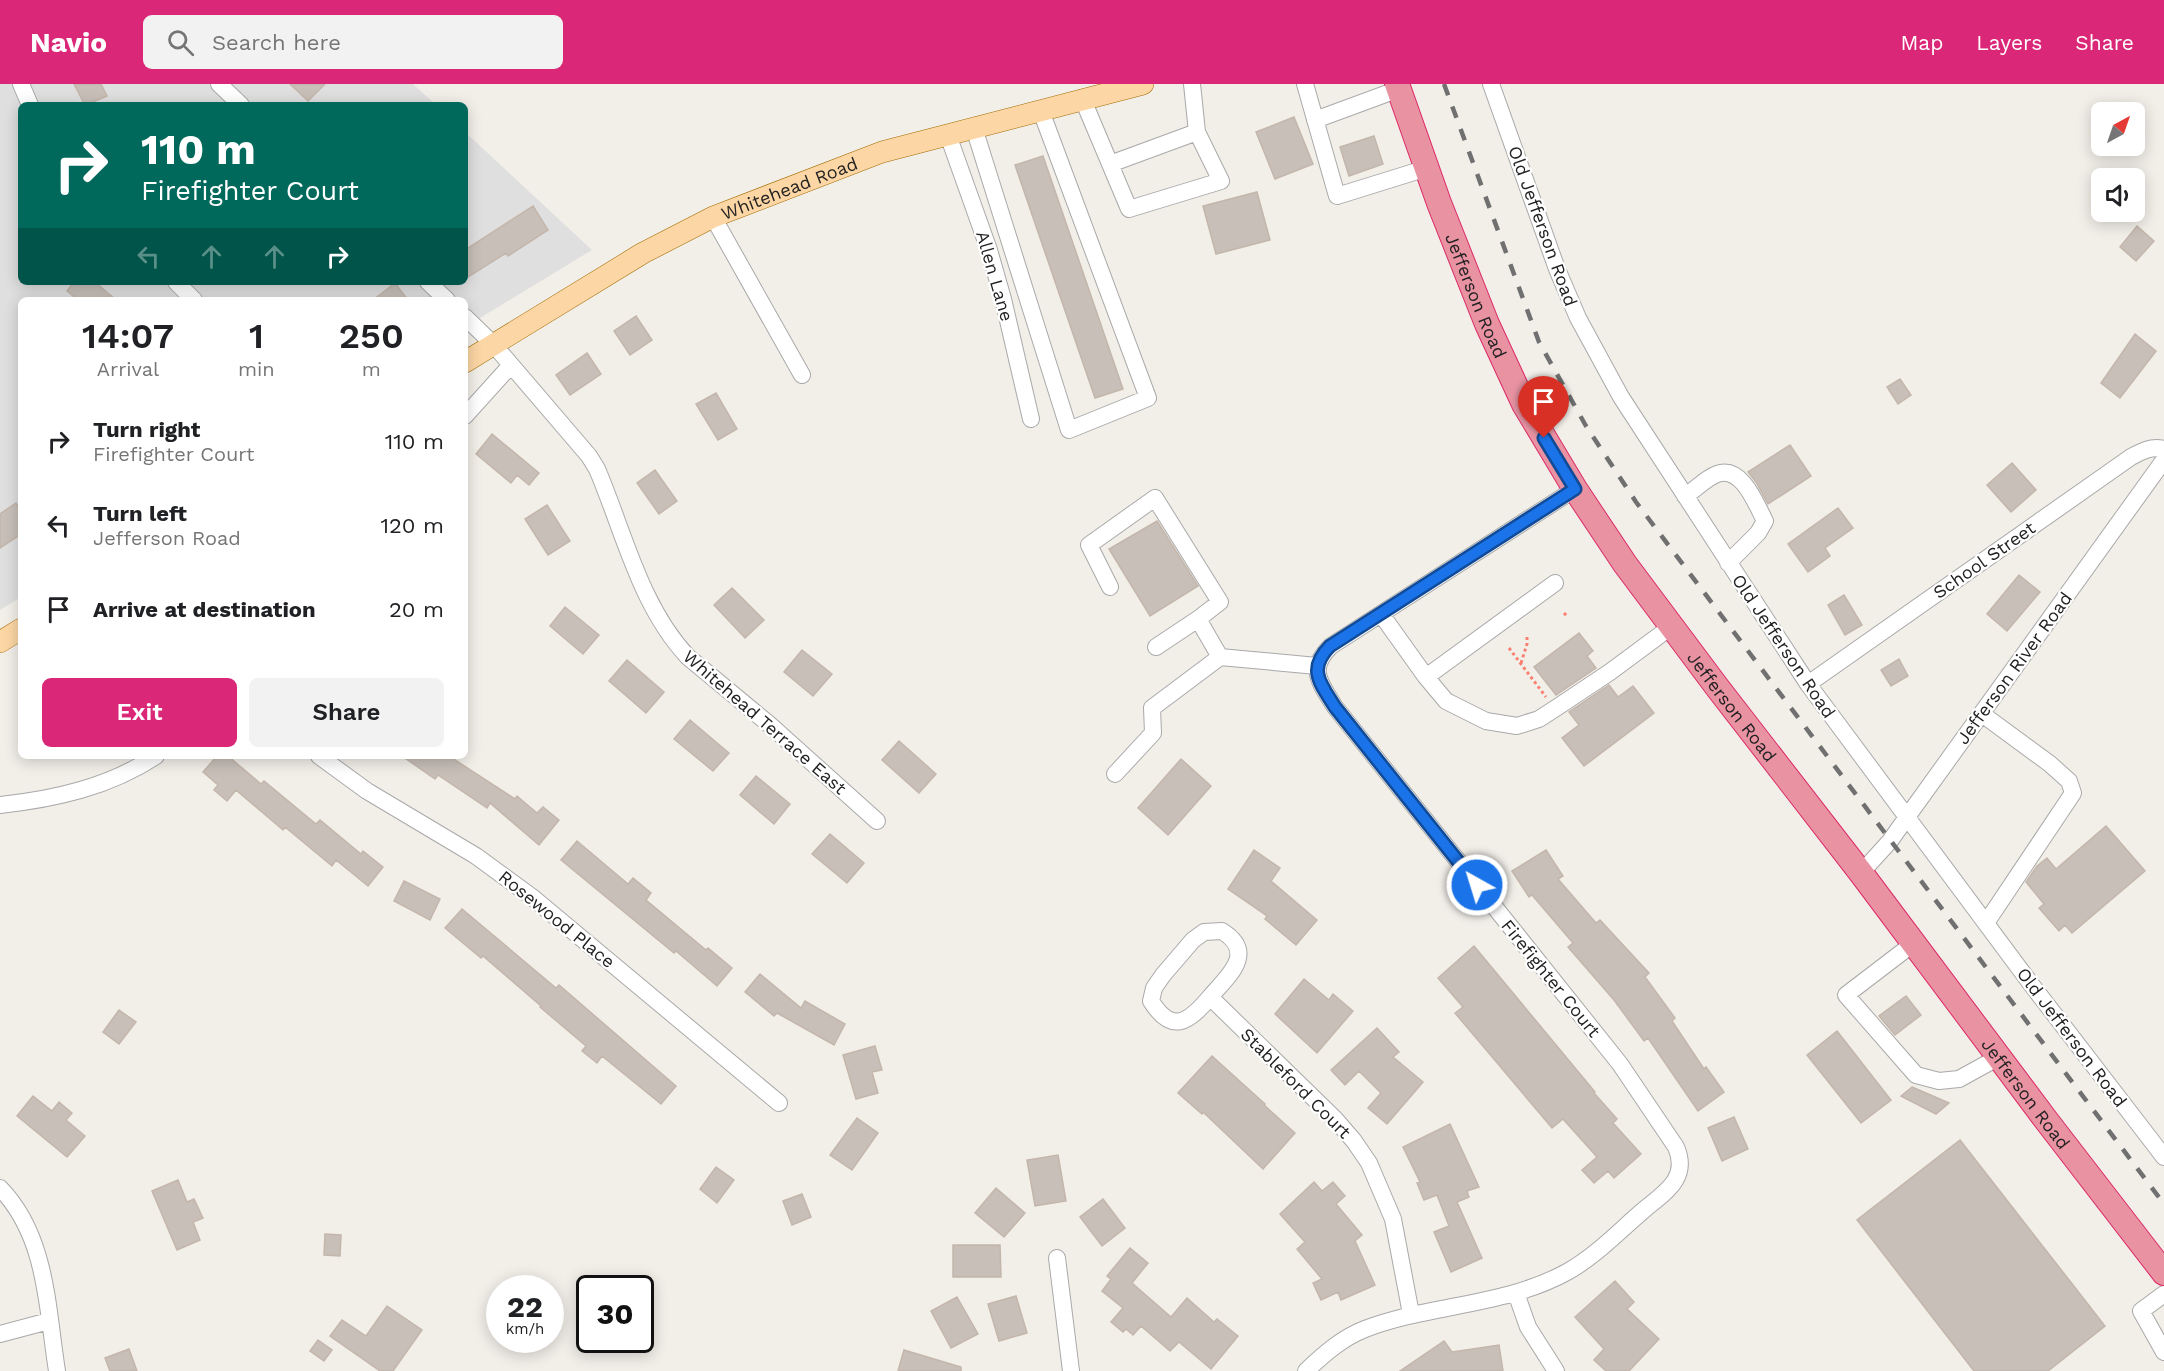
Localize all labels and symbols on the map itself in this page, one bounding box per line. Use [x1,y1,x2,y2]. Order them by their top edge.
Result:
north arrow [2091,102,2145,156]
street label: Old Jefferson Road [1504,143,1582,309]
street label: Whitehead Road [718,152,860,223]
street label: Allen Lane [972,228,1018,324]
street label: Jefferson Road [1441,230,1512,361]
pin [1518,376,1569,438]
street label: School Street [1929,517,2039,603]
street label: Old Jefferson Road [1728,570,1840,722]
street label: Jefferson River Road [1952,588,2076,748]
street label: Whitehead Terrace East [679,646,851,799]
street label: Jefferson Road [1684,646,1782,766]
position arrow [1445,853,1509,917]
street label: Rosewood Place [495,866,619,972]
street label: Firefighter Court [1497,915,1605,1041]
street label: Old Jefferson Road [2012,963,2132,1111]
street label: Stableford Court [1237,1024,1356,1143]
street label: Jefferson Road [1978,1033,2076,1153]
speed limit sign: 30 [576,1275,654,1353]

